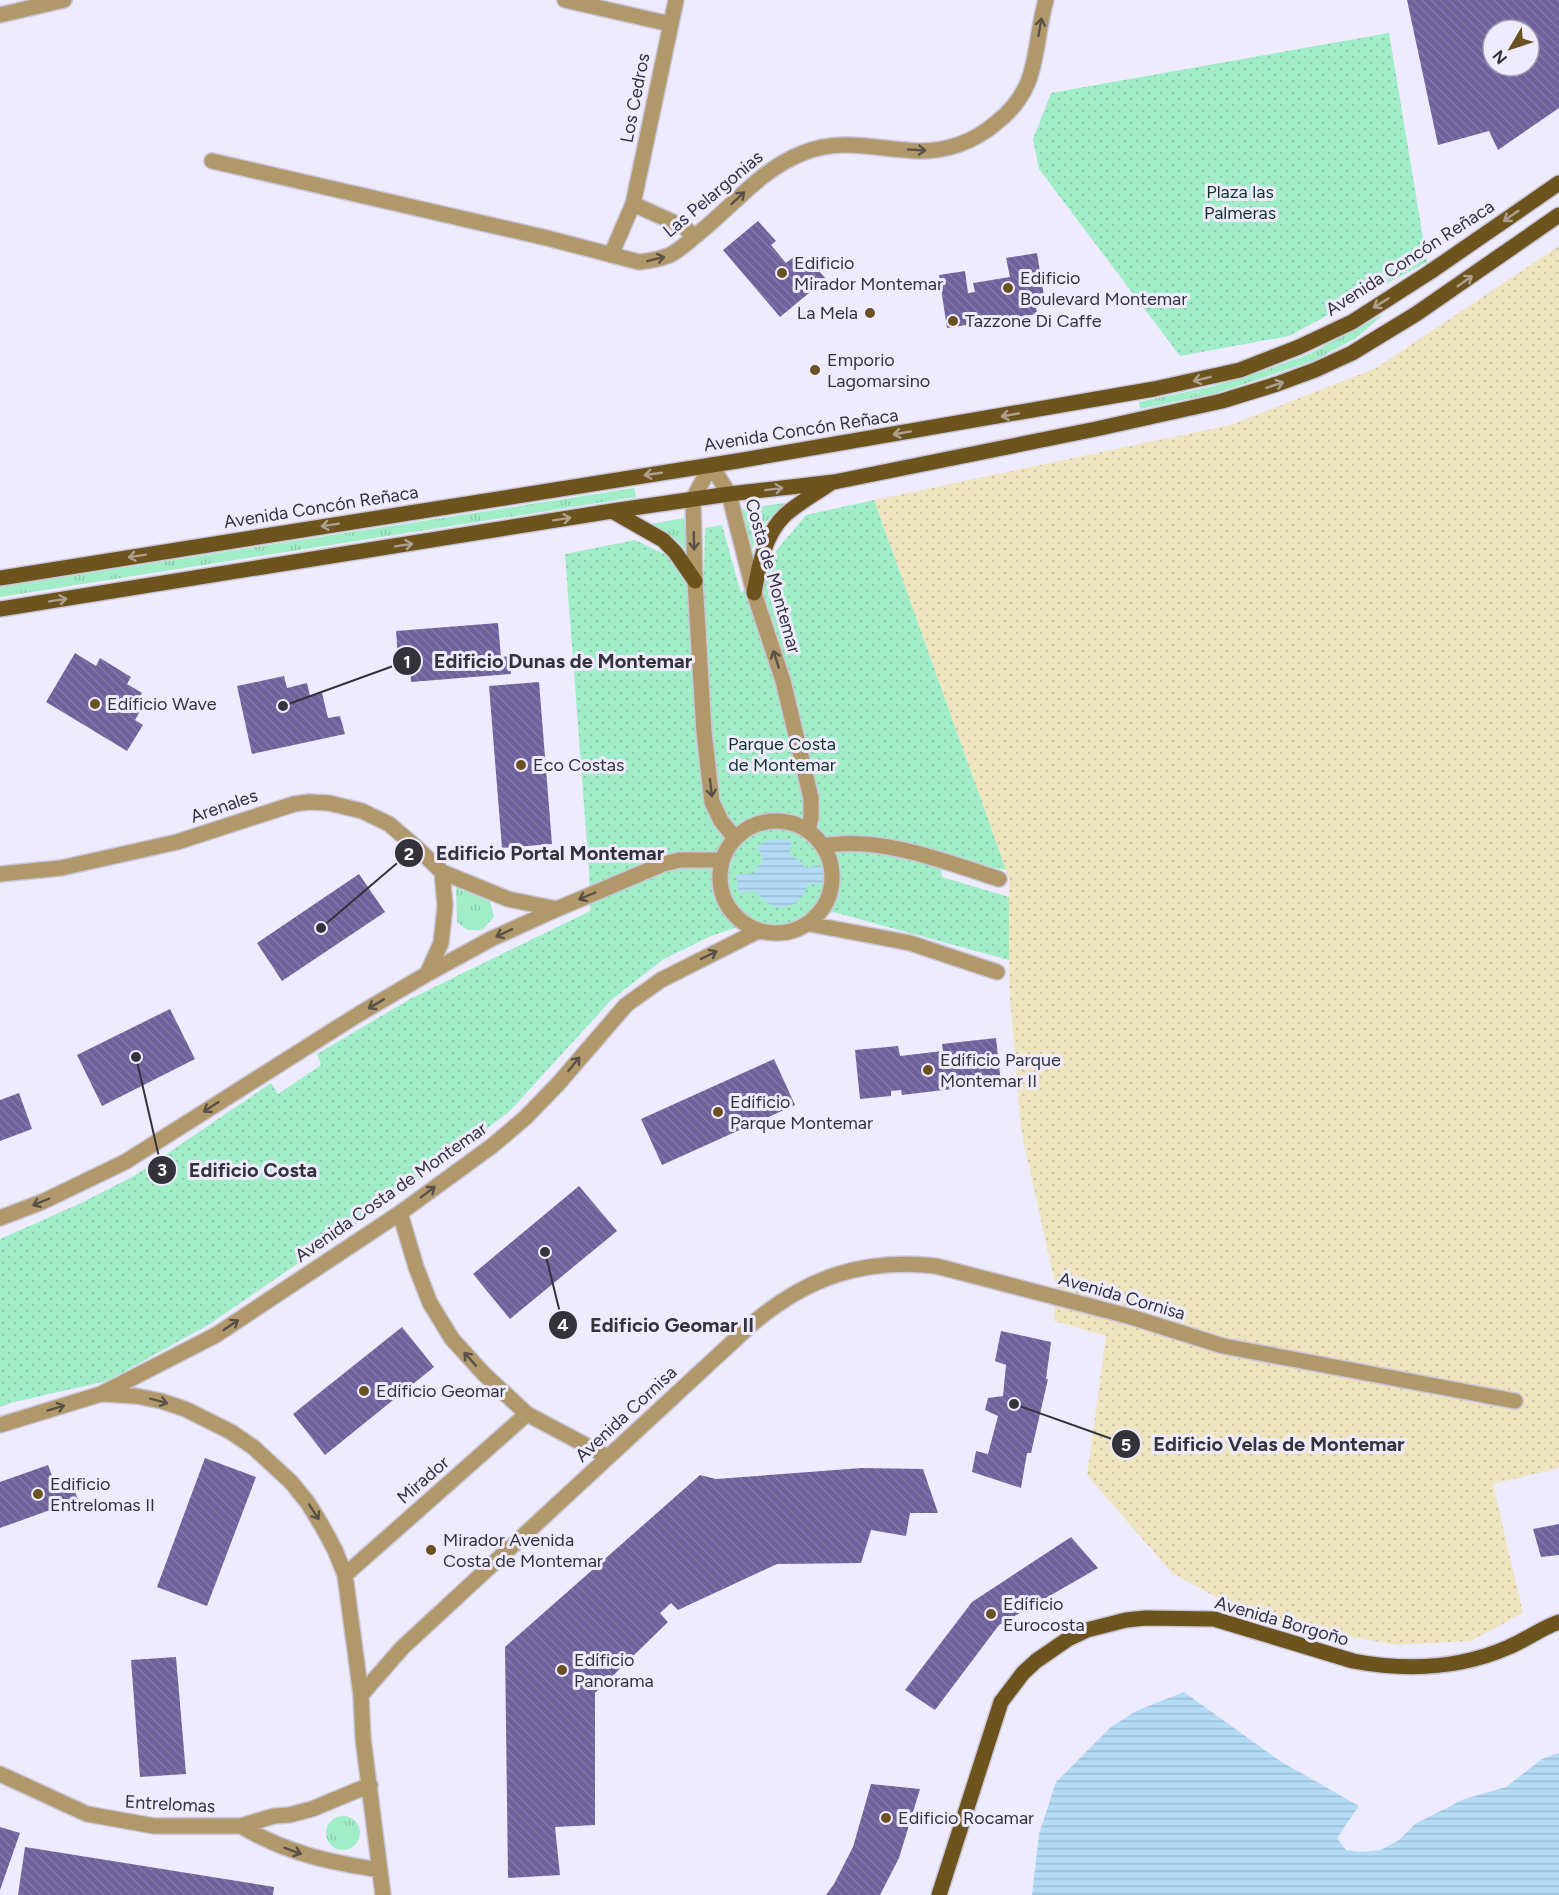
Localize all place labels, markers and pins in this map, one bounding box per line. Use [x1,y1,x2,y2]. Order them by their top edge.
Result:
place label: Edificio Mirador Montemar [794,252,943,295]
marker: Edificio Mirador Montemar [775,266,789,280]
place label: Edificio Boulevard Montemar [1020,267,1187,310]
marker: Edificio Boulevard Montemar [1001,281,1015,295]
place label: La Mela [797,302,858,324]
marker: La Mela [863,306,877,320]
place label: Tazzone Di Caffe [965,310,1102,332]
marker: Tazzone Di Caffe [946,314,960,328]
place label: Emporio Lagomarsino [827,349,930,392]
marker: Emporio Lagomarsino [808,363,822,377]
callout: Edificio Dunas de Montemar [392,642,704,680]
place label: Edificio Wave [107,693,217,715]
marker: Edificio Wave [88,697,102,711]
place label: Eco Costas [533,754,624,776]
marker: Eco Costas [514,758,528,772]
callout: Edificio Portal Montemar [394,834,676,872]
place label: Edificio Parque Montemar II [940,1049,1061,1092]
marker: Edificio Parque Montemar II [921,1063,935,1077]
place label: Edificio Parque Montemar [730,1091,873,1134]
marker: Edificio Parque Montemar [711,1105,725,1119]
callout: Edificio Costa [147,1151,330,1189]
callout: Edificio Geomar II [548,1306,766,1344]
place label: Edificio Geomar [376,1380,506,1402]
marker: Edificio Geomar [357,1384,371,1398]
callout: Edificio Velas de Montemar [1111,1425,1416,1463]
place label: Edificio Entrelomas II [50,1473,155,1516]
marker: Edificio Entrelomas II [31,1487,45,1501]
place label: Mirador Avenida Costa de Montemar [443,1529,603,1572]
marker: Mirador Avenida Costa de Montemar [424,1543,438,1557]
place label: Edificio Eurocosta [1003,1593,1085,1636]
marker: Edificio Eurocosta [984,1607,998,1621]
place label: Edificio Panorama [574,1649,654,1692]
marker: Edificio Panorama [555,1663,569,1677]
place label: Edificio Rocamar [898,1807,1034,1829]
marker: Edificio Rocamar [879,1811,893,1825]

